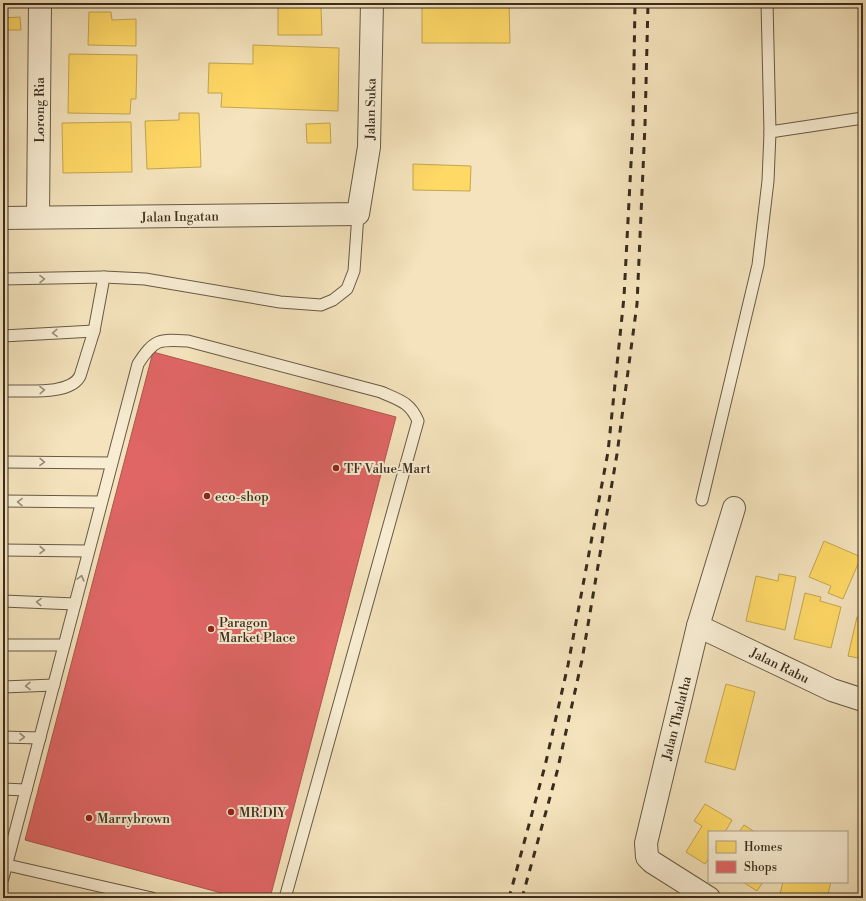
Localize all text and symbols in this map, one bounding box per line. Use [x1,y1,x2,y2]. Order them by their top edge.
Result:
street label: Lorong Ria [32,77,48,143]
street label: Jalan Suka [362,78,380,141]
street label: Jalan Ingatan [140,208,219,226]
one-way arrow [39,274,45,283]
one-way arrow [52,329,58,338]
one-way arrow [39,385,45,394]
one-way arrow [39,458,45,466]
place label: TF Value-Mart [344,461,431,477]
marker: TF Value-Mart [331,463,341,473]
place label: eco-shop [215,489,269,505]
marker: eco-shop [202,491,212,501]
one-way arrow [17,497,23,506]
one-way arrow [39,546,45,555]
one-way arrow [77,575,85,581]
one-way arrow [36,598,42,607]
place label: Paragon Market Place [219,615,296,646]
marker: Paragon Market Place [206,624,216,634]
street label: Jalan Rabu [747,644,812,687]
street label: Jalan Thalatha [659,674,695,763]
one-way arrow [25,682,31,690]
one-way arrow [19,733,25,741]
place label: MR.DIY [239,805,287,821]
marker: MR.DIY [226,807,236,817]
place label: Marrybrown [97,811,170,827]
marker: Marrybrown [84,813,94,823]
legend [708,831,848,883]
text: Homes [744,840,782,855]
text: Shops [744,860,777,875]

